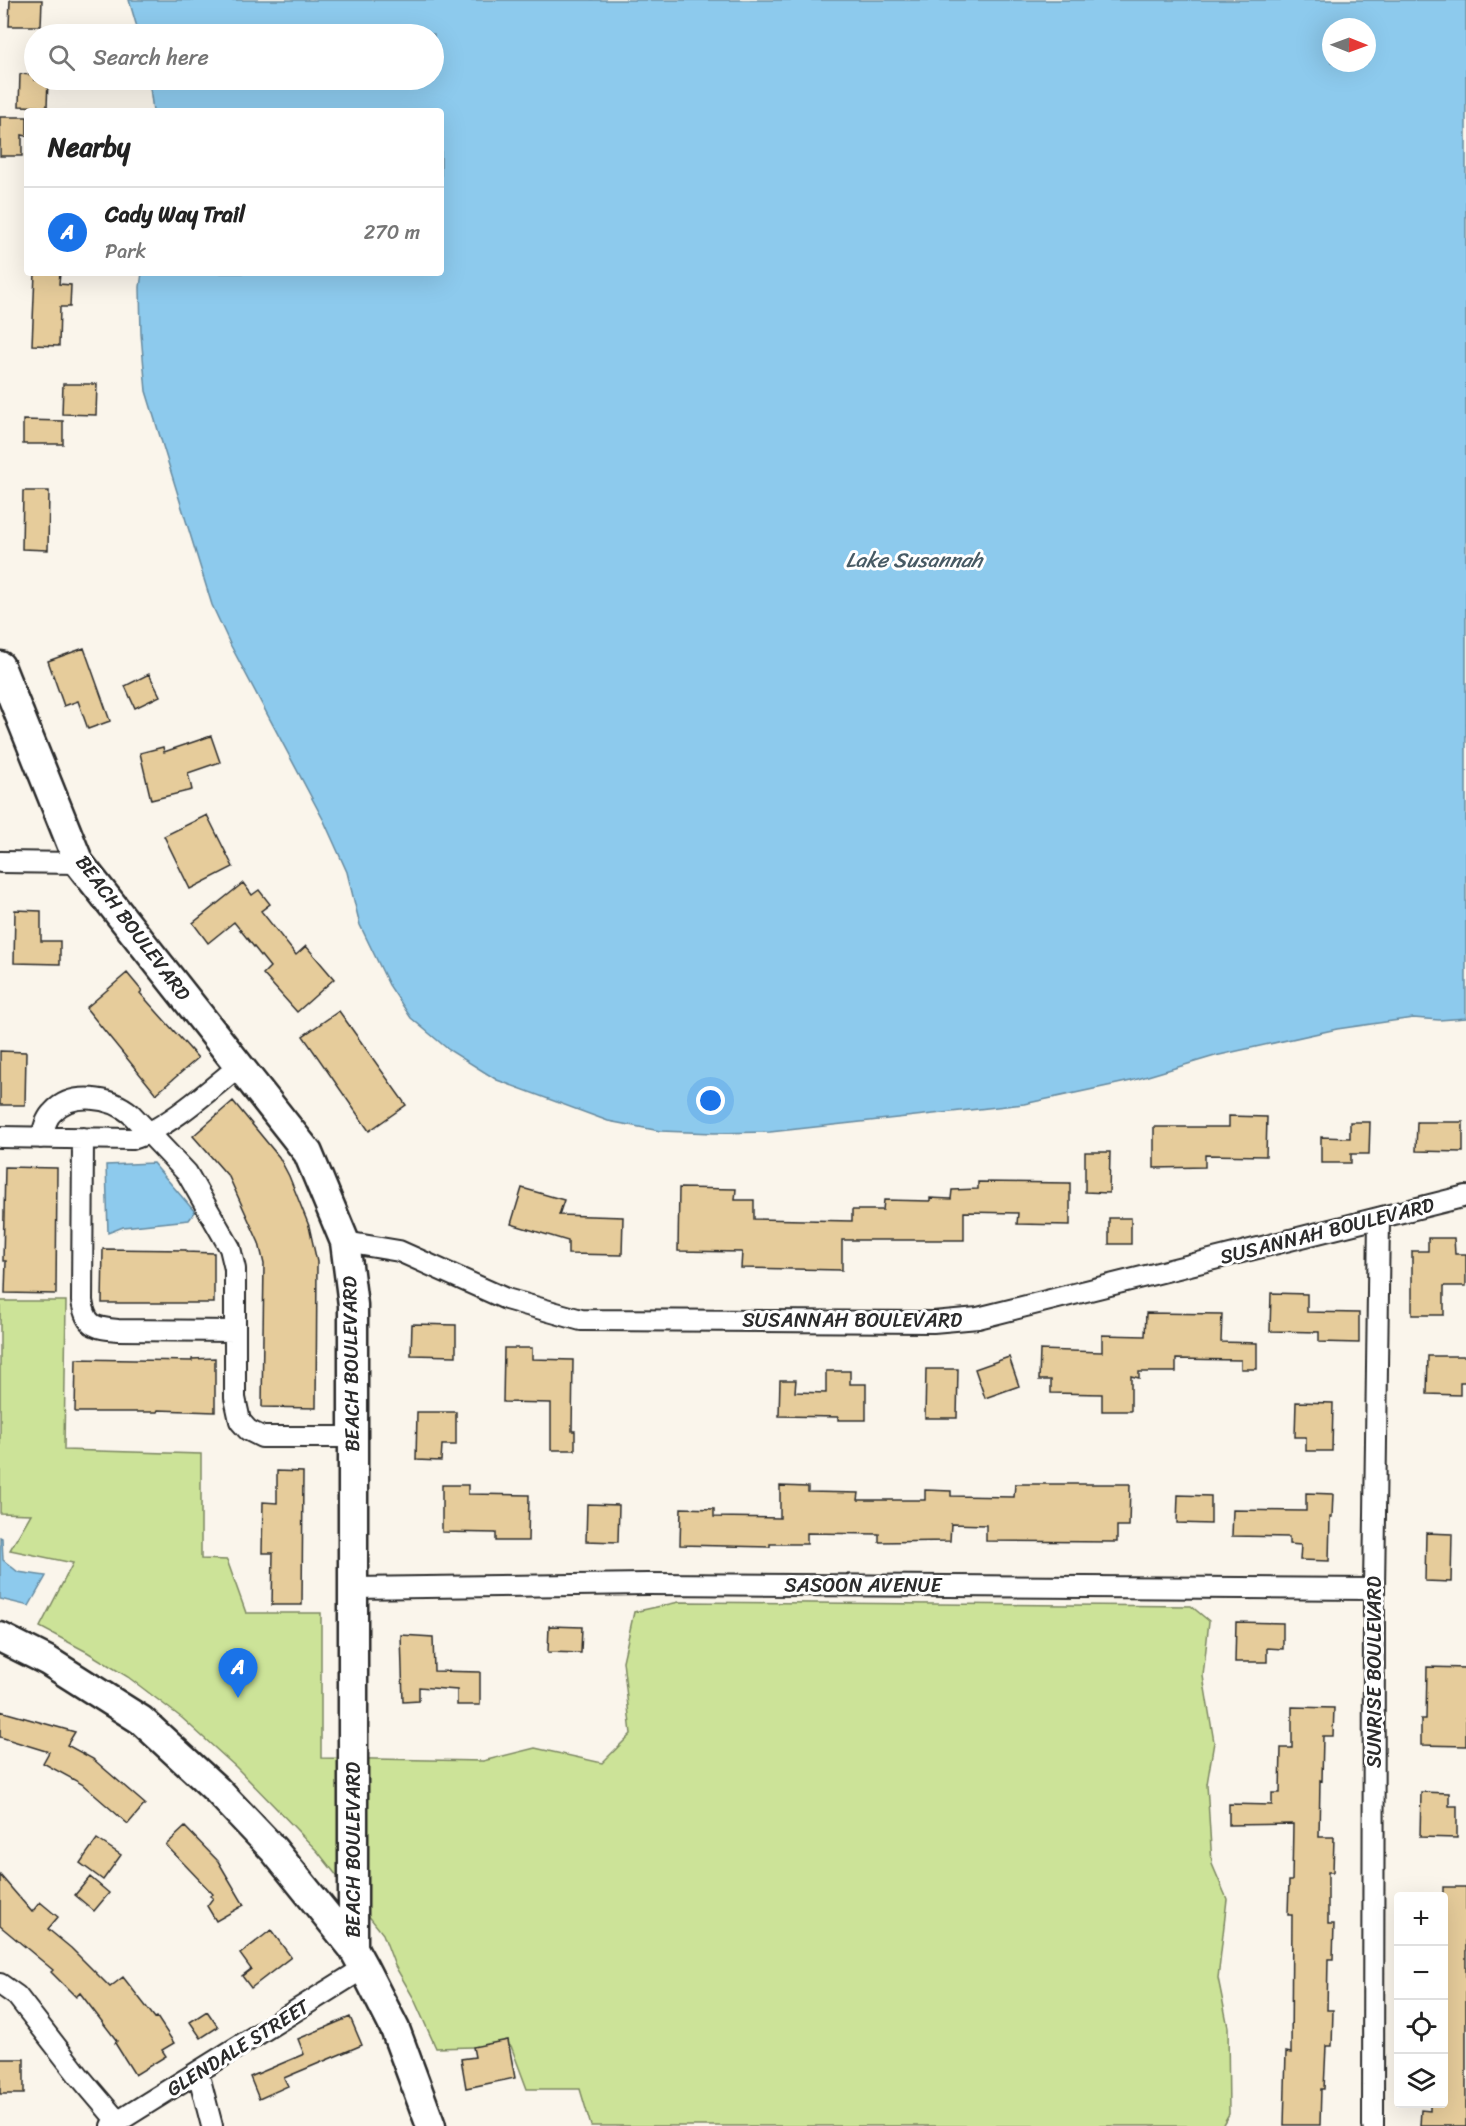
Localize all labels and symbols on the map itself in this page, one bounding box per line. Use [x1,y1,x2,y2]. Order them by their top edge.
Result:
north arrow [1322,18,1376,72]
water label: Lake Susannah [846,541,984,579]
street label: BEACH BOULEVARD [66,847,200,1009]
your location [696,1086,725,1115]
street label: SUSANNAH BOULEVARD [1216,1187,1438,1275]
street label: BEACH BOULEVARD [332,1276,370,1452]
street label: SUSANNAH BOULEVARD [742,1303,962,1338]
street label: SASOON AVENUE [784,1568,944,1603]
street label: SUNRISE BOULEVARD [1357,1576,1392,1768]
pin: A [218,1648,258,1698]
street label: BEACH BOULEVARD [336,1762,371,1938]
street label: GLENDALE STREET [159,1989,317,2106]

